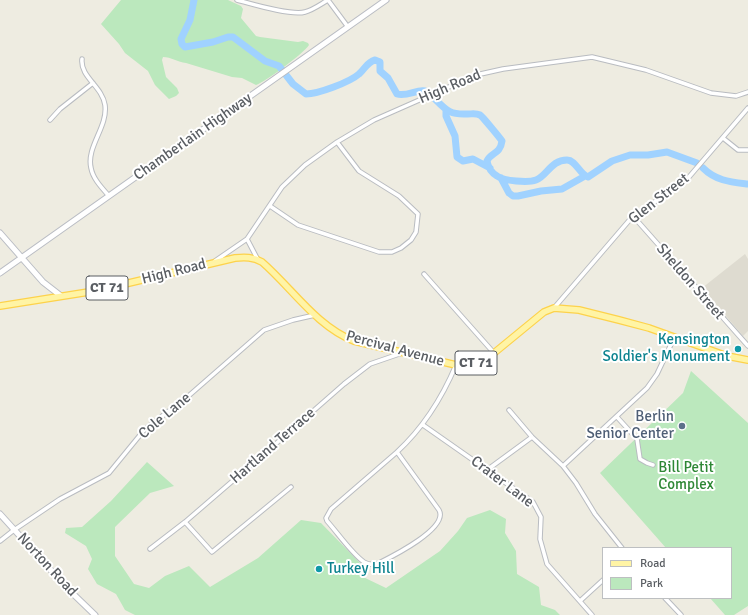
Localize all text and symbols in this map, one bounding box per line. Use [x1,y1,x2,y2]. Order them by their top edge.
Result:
street label: High Road [416,66,484,108]
street label: Chamberlain Highway [130,89,256,185]
street label: Glen Street [625,170,693,228]
street label: Sheldon Street [652,240,728,324]
street label: High Road [140,255,208,289]
road number: CT 71 [86,276,128,300]
street label: Percival Avenue [344,327,446,371]
place label: Kensington Soldier's Monument [602,331,730,366]
marker: Kensington Soldier's Monument [733,344,743,354]
road number: CT 71 [455,351,497,375]
street label: Cole Lane [135,389,195,443]
street label: Hartland Terrace [227,404,319,488]
place label: Berlin Senior Center [587,408,674,443]
marker: Berlin Senior Center [677,421,687,431]
street label: Crater Lane [467,452,537,512]
park label: Bill Petit Complex [658,459,714,494]
street label: Norton Road [13,529,81,601]
legend [602,547,732,599]
text: Road [640,556,666,571]
place label: Turkey Hill [327,560,395,578]
marker: Turkey Hill [314,564,324,574]
text: Park [640,576,663,591]

